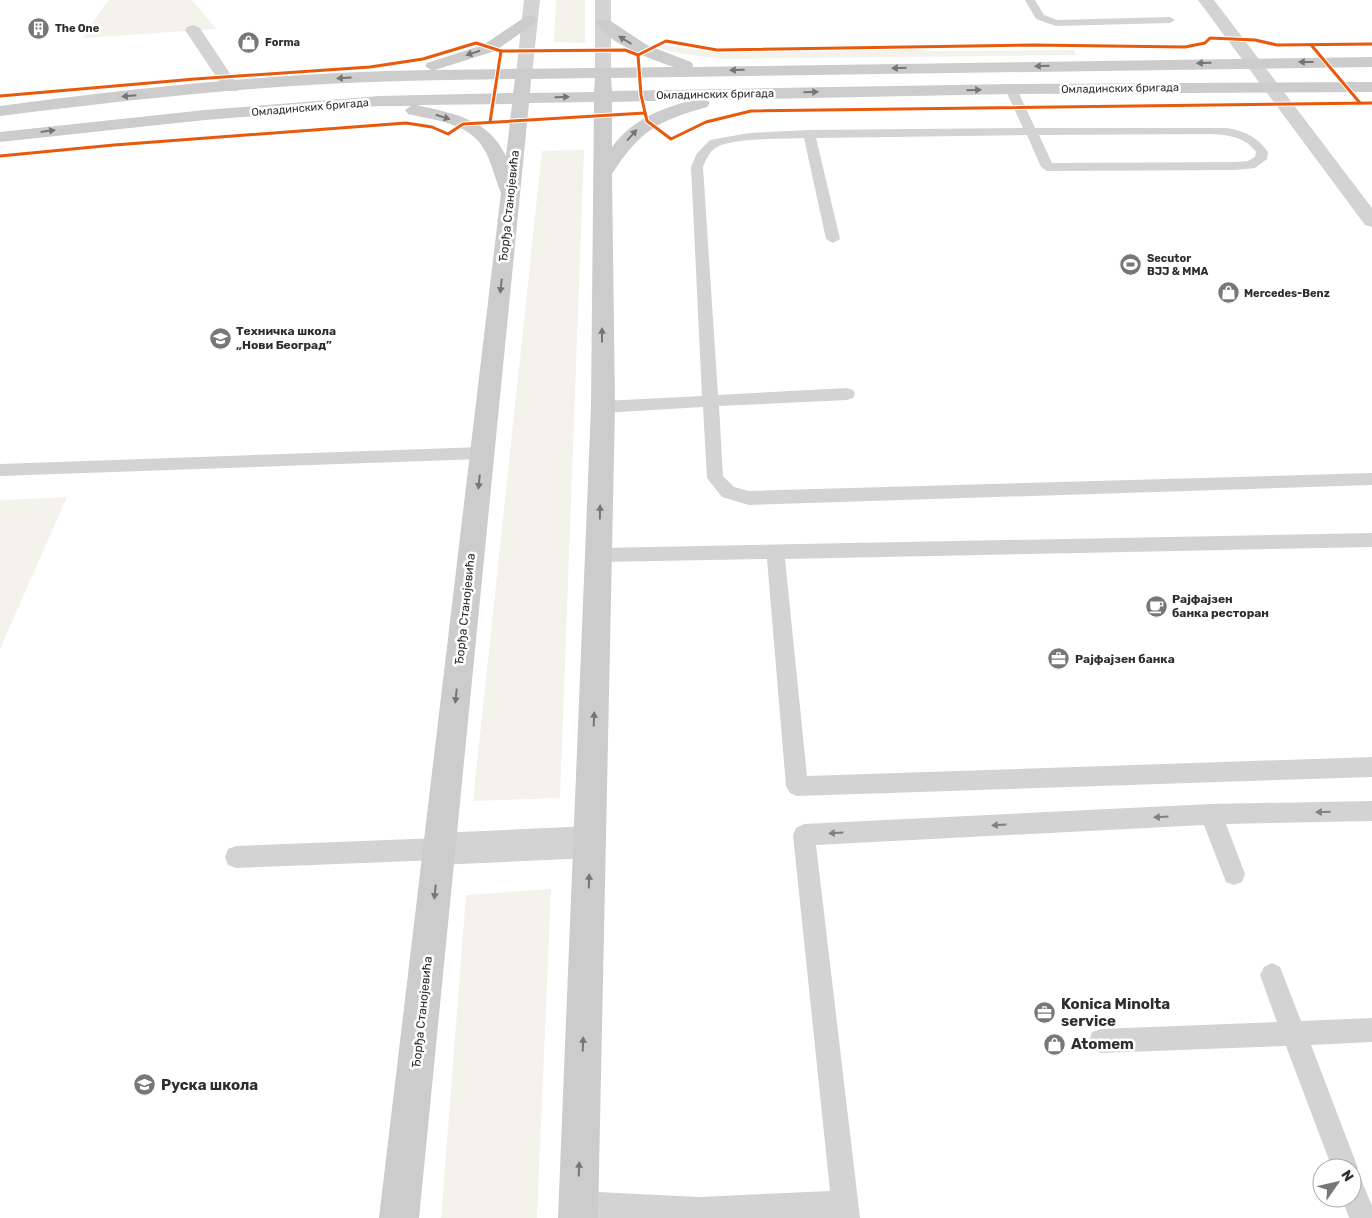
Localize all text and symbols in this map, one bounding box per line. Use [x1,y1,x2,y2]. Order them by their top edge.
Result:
building icon: The One [27,16,51,40]
place label: The One [55,22,100,35]
shop icon: Forma [237,30,261,54]
place label: Forma [265,36,300,49]
one-way arrow [619,36,632,45]
one-way arrow [465,49,480,57]
one-way arrow [1298,58,1314,66]
one-way arrow [1196,59,1212,67]
one-way arrow [1034,62,1050,70]
one-way arrow [891,65,907,73]
one-way arrow [729,66,745,74]
one-way arrow [335,75,351,83]
street label: Омладинских бригада [1061,81,1179,96]
one-way arrow [966,86,982,94]
street label: Омладинских бригада [656,87,774,102]
one-way arrow [803,88,819,96]
one-way arrow [121,92,137,100]
one-way arrow [554,93,570,101]
street label: Омладинских бригада [251,96,369,119]
one-way arrow [436,113,451,121]
one-way arrow [41,127,57,135]
one-way arrow [626,128,637,141]
street label: Ђорђа Станојевића [496,150,522,262]
sports icon: Secutor BJJ & MMA [1119,252,1143,276]
place label: Secutor BJJ & MMA [1147,252,1209,278]
one-way arrow [497,278,505,294]
shop icon: Mercedes-Benz [1216,281,1240,305]
place label: Mercedes-Benz [1244,287,1330,300]
place label: Техничка школа „Нови Београд” [236,324,336,352]
school or university icon: Техничка школа „Нови Београд” [208,326,232,350]
one-way arrow [598,327,606,343]
one-way arrow [475,474,483,490]
one-way arrow [596,504,604,520]
street label: Ђорђа Станојевића [452,553,478,665]
place label: Рајфајзен банка ресторан [1172,592,1269,620]
cafe icon: Рајфајзен банка ресторан [1144,594,1168,618]
office icon: Рајфајзен банка [1047,647,1071,671]
place label: Рајфајзен банка [1075,652,1175,666]
one-way arrow [452,688,460,704]
one-way arrow [590,711,598,727]
one-way arrow [1315,808,1331,816]
one-way arrow [1153,813,1169,821]
one-way arrow [990,821,1006,829]
one-way arrow [828,830,844,838]
one-way arrow [585,873,593,889]
one-way arrow [431,884,439,900]
street label: Ђорђа Станојевића [409,956,435,1068]
place label: Konica Minolta service [1061,995,1170,1030]
office icon: Konica Minolta service [1033,1001,1057,1025]
shop icon: Atomem [1043,1032,1067,1056]
place label: Atomem [1071,1035,1134,1053]
one-way arrow [580,1036,588,1052]
school or university icon: Руска школа [133,1073,157,1097]
place label: Руска школа [161,1076,258,1094]
north arrow [1312,1158,1362,1208]
one-way arrow [576,1161,584,1177]
text: N [1337,1167,1357,1185]

